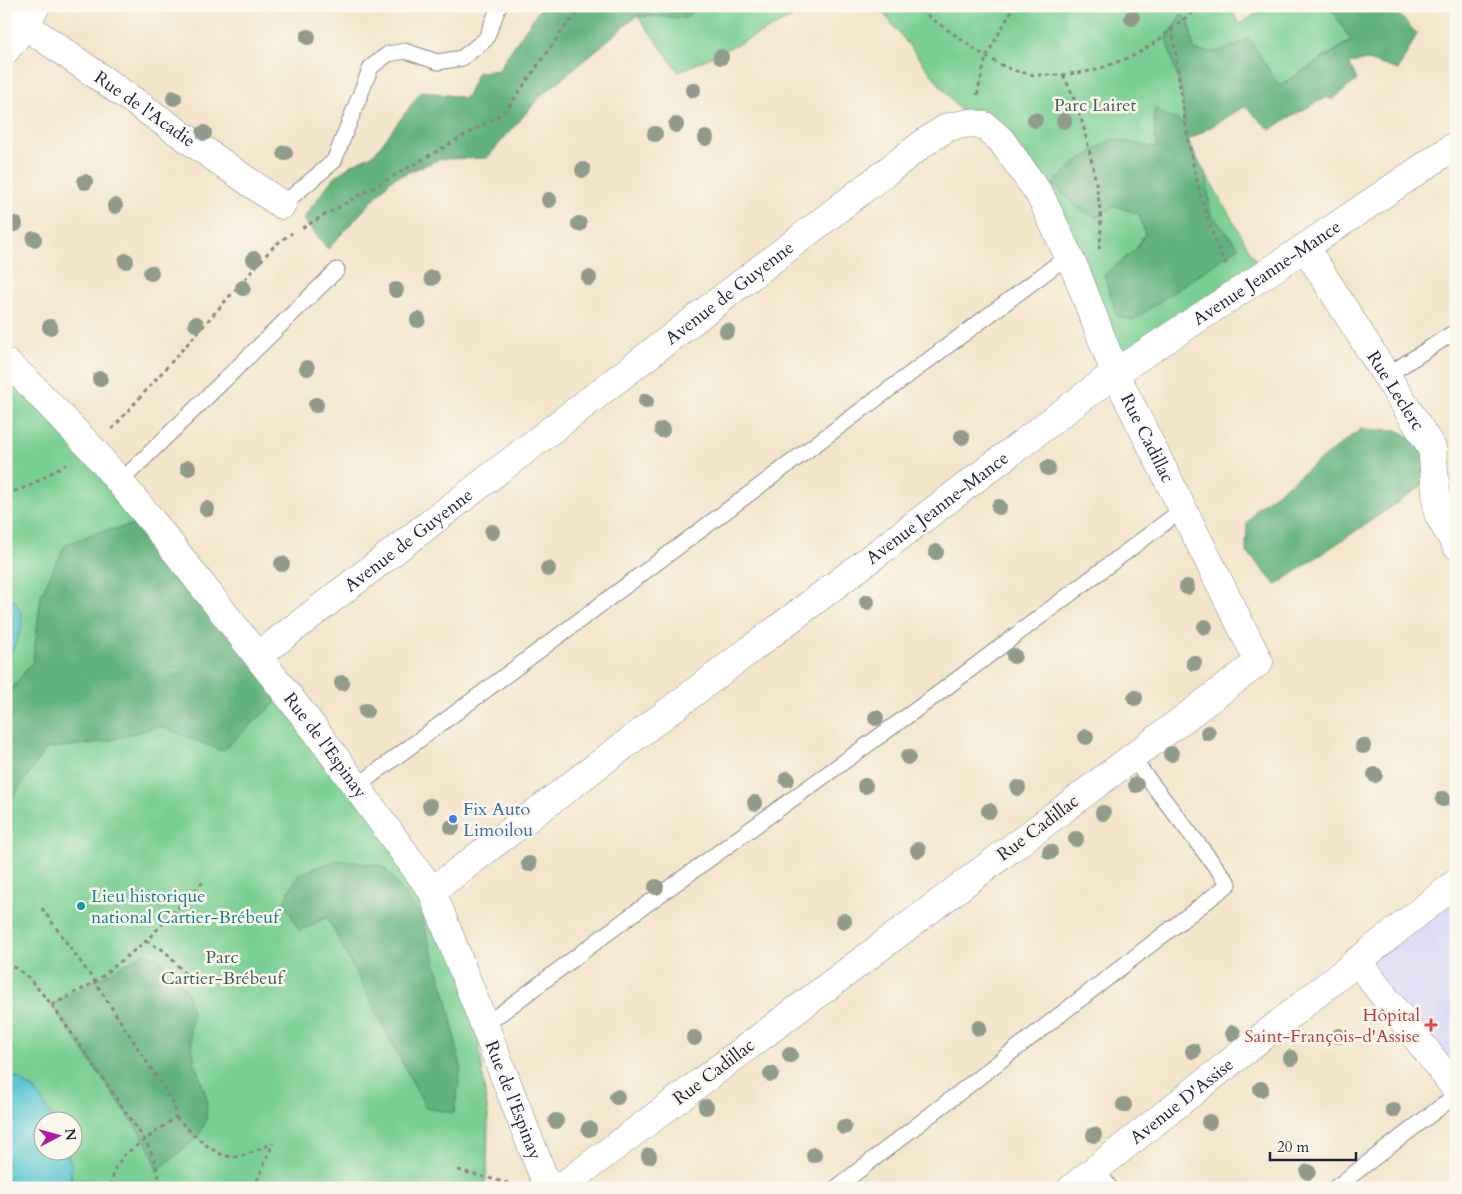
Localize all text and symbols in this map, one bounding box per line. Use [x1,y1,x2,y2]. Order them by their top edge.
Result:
street label: Rue de l'Acadie [89,65,201,153]
park label: Parc Lairet [1054,93,1136,118]
street label: Avenue Jeanne-Mance [1188,214,1346,331]
street label: Avenue de Guyenne [660,235,799,350]
street label: Rue Leclerc [1361,346,1430,436]
street label: Rue Cadillac [1115,389,1180,487]
street label: Avenue Jeanne-Mance [861,446,1014,570]
street label: Avenue de Guyenne [339,482,478,598]
street label: Rue de l'Espinay [278,687,373,804]
street label: Rue Cadillac [992,789,1084,867]
place label: Fix Auto Limoilou [463,797,533,843]
marker: Fix Auto Limoilou [447,813,459,825]
place label: Lieu historique national Cartier-Brébeuf [91,884,282,930]
marker: Lieu historique national Cartier-Brébeuf [75,900,87,912]
park label: Parc Cartier-Brébeuf [161,945,286,991]
place label: Hôpital Saint-François-d'Assise [1245,1003,1420,1049]
marker: Hôpital Saint-François-d'Assise [1424,1018,1438,1032]
street label: Rue Cadillac [668,1033,760,1111]
street label: Rue de l'Espinay [479,1037,548,1164]
street label: Avenue D'Assise [1124,1052,1239,1150]
north arrow [32,1112,82,1162]
text: N [60,1128,81,1142]
scale bar [1270,1129,1356,1161]
text: 20 m [1277,1137,1309,1157]

